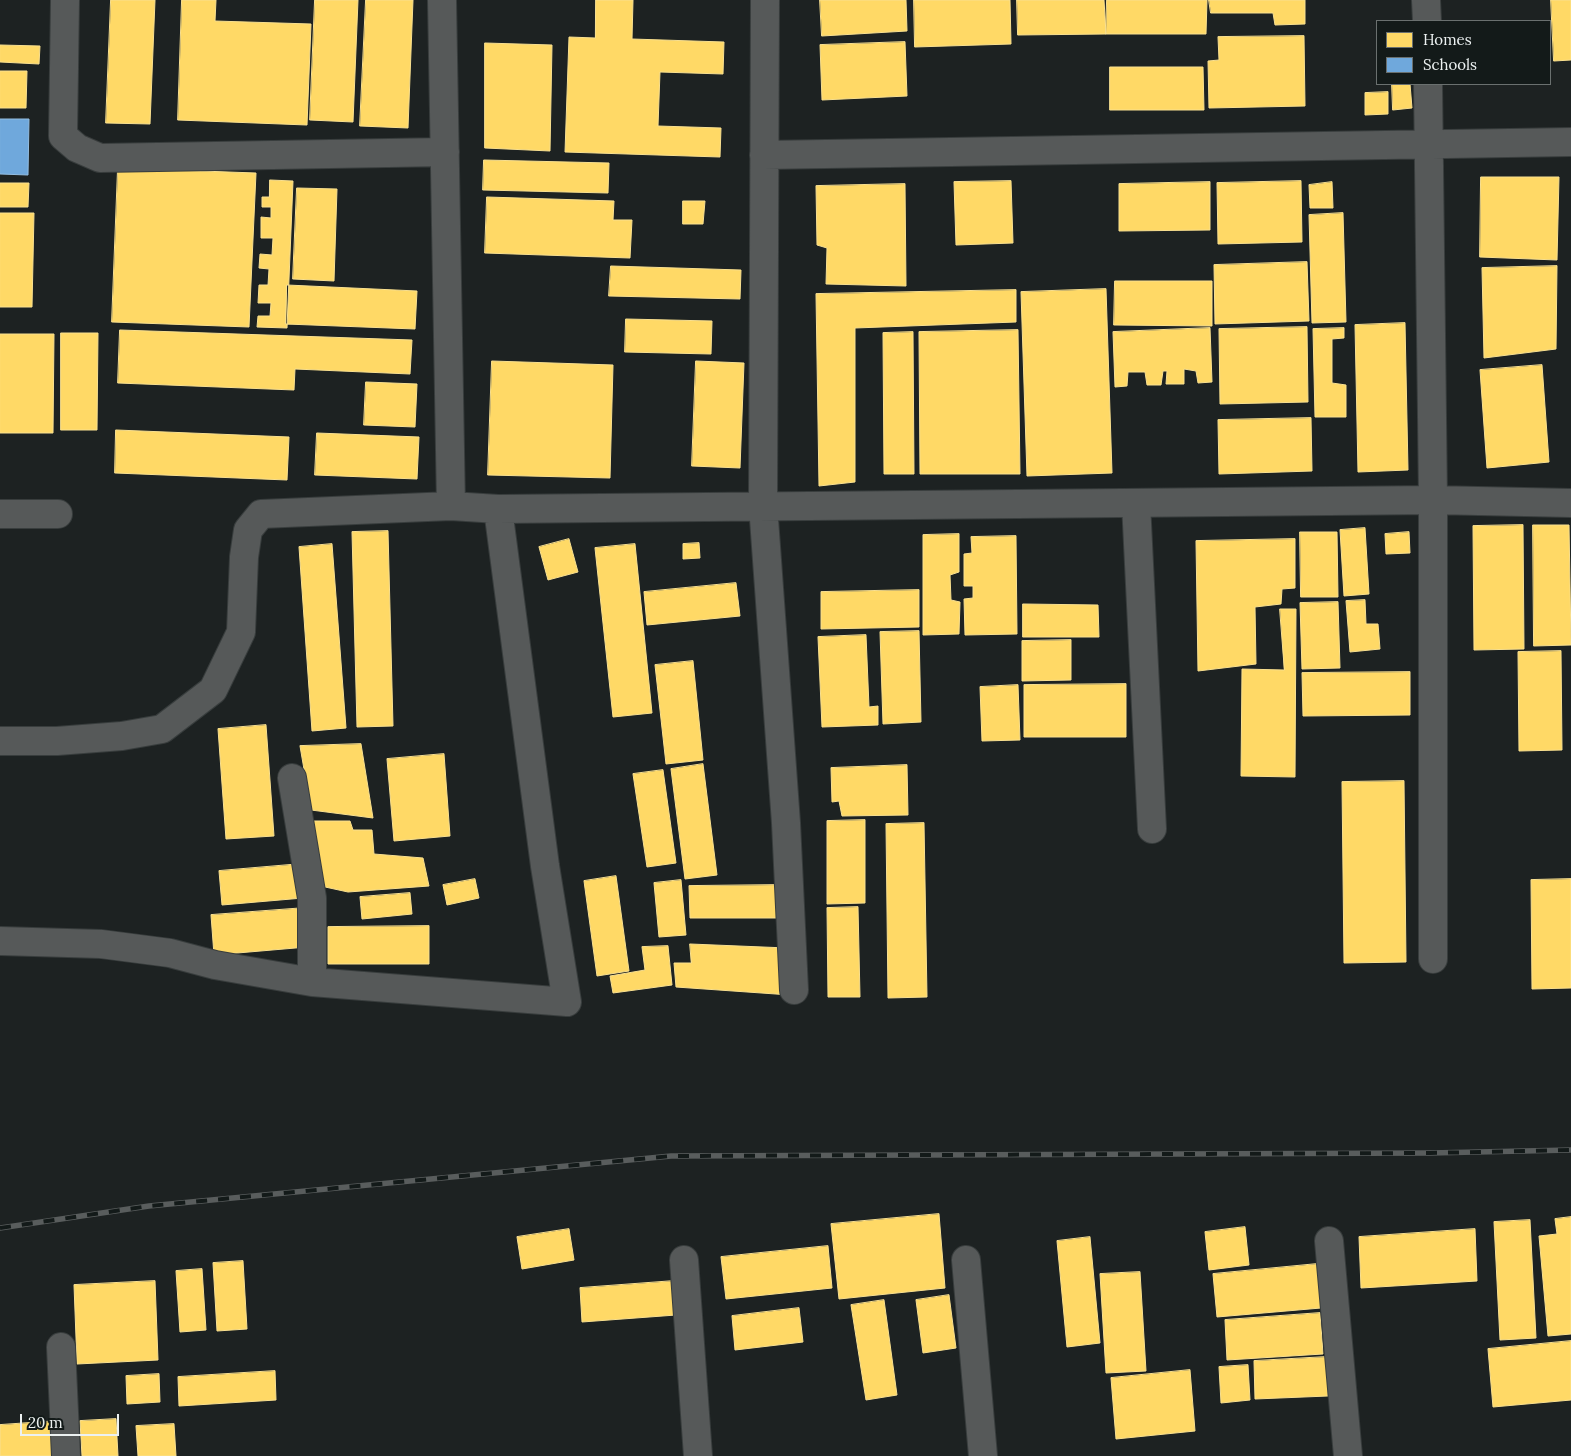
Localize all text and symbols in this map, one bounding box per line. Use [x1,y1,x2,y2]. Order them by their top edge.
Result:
legend [1376,20,1551,85]
text: Homes [1423,30,1472,49]
text: Schools [1423,55,1477,74]
scale bar [22,1404,121,1436]
text: 20 m [28,1413,63,1432]

